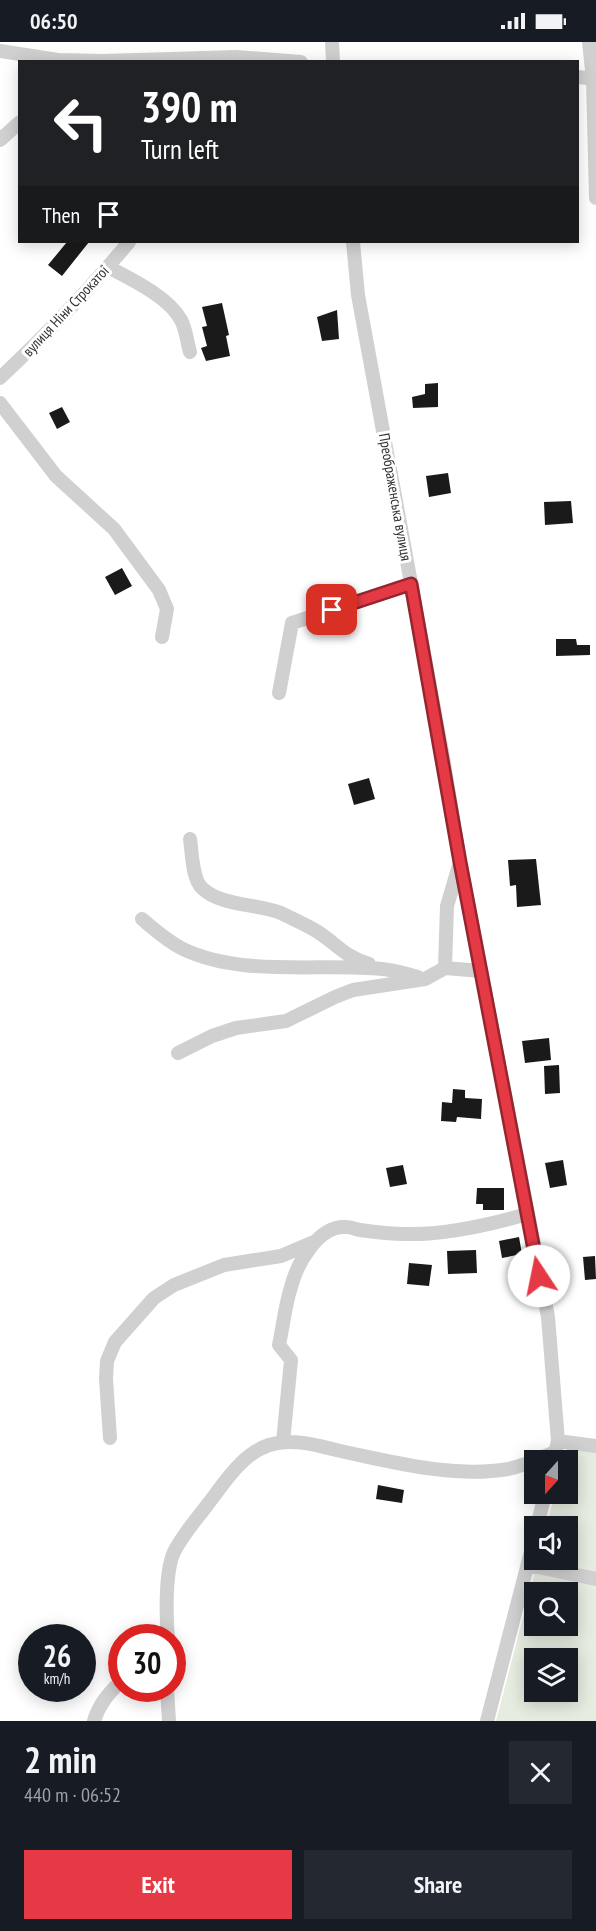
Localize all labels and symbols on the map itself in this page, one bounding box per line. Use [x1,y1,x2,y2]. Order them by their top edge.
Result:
street label: вулиця Ніни Строкатої [19,261,113,360]
street label: Преображенська вулиця [375,432,416,562]
pin [306,584,357,635]
position arrow [507,1244,571,1308]
north arrow [524,1450,578,1504]
speed limit sign: 30 [108,1624,186,1702]

